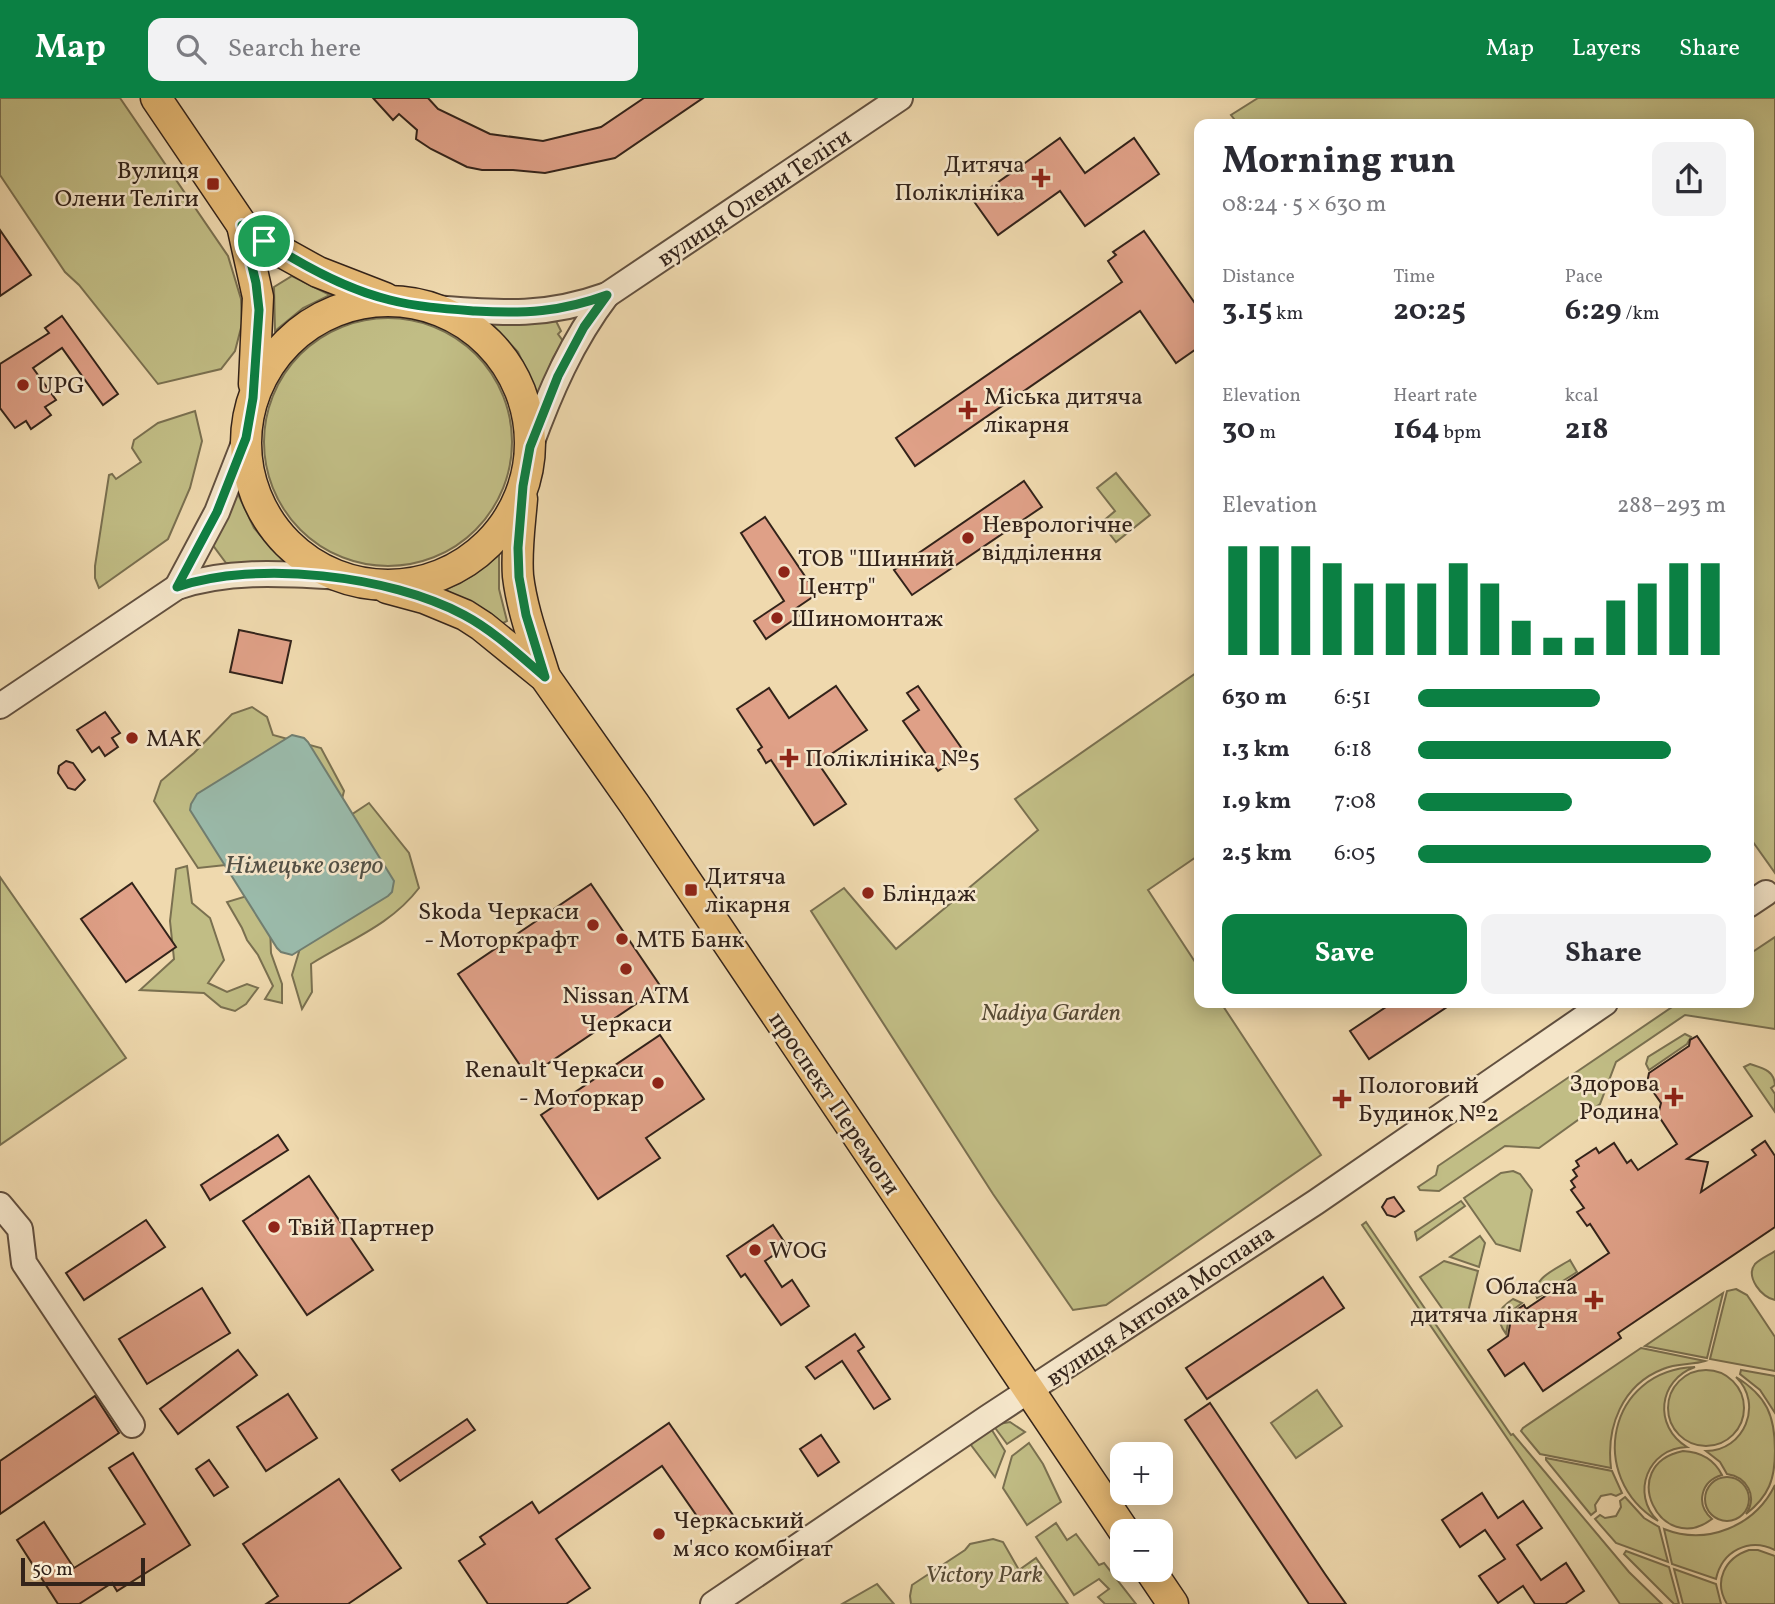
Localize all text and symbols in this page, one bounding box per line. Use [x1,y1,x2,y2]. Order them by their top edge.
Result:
search box [148,18,638,81]
text: Map [35,26,106,72]
icon: search [172,30,210,68]
text: Search here [228,31,361,67]
text: Map [1486,32,1534,66]
text: Layers [1572,32,1641,66]
text: Share [1679,32,1740,66]
street label: вулиця Олени Теліги [651,121,859,276]
text: Morning run [1222,136,1456,189]
button: share [1652,142,1726,216]
place label: Дитяча Поліклініка [894,149,1025,211]
place label: Вулиця Олени Теліги [54,155,199,217]
marker: Дитяча Поліклініка [1031,168,1051,188]
marker: Вулиця Олени Теліги [205,176,221,192]
text: 08:24 · 5 × 630 m [1222,189,1386,221]
pin [234,211,294,271]
icon: arrive [245,222,283,260]
text: Distance [1222,264,1295,290]
text: Time [1393,264,1435,290]
text: Pace [1565,264,1603,290]
text: 3.15 [1222,290,1272,332]
text: 20:25 [1393,290,1466,332]
text: 6:29 [1565,290,1622,332]
text: km [1272,301,1303,327]
text: /km [1622,301,1660,327]
place label: UPG [37,370,85,404]
marker: UPG [15,377,31,393]
place label: Міська дитяча лікарня [984,381,1143,443]
text: Elevation [1222,383,1301,409]
text: Heart rate [1393,383,1477,409]
text: kcal [1565,383,1598,409]
marker: Міська дитяча лікарня [958,400,978,420]
text: 30 [1222,409,1255,451]
text: 164 [1393,409,1440,451]
text: 218 [1565,409,1609,451]
text: m [1255,420,1276,446]
text: bpm [1440,420,1482,446]
text: Elevation [1222,490,1318,522]
text: 288–293 m [1617,490,1726,522]
place label: Неврологічне відділення [982,509,1133,571]
marker: Неврологічне відділення [960,530,976,546]
place label: ТОВ "Шинний Центр" [798,543,955,605]
marker: ТОВ "Шинний Центр" [776,564,792,580]
place label: Шиномонтаж [791,603,943,637]
marker: Шиномонтаж [769,610,785,626]
text: 630 m [1222,682,1287,714]
text: 6:51 [1334,682,1371,714]
place label: МАК [146,723,202,757]
marker: МАК [124,730,140,746]
text: 1.3 km [1222,734,1290,766]
text: 6:18 [1334,734,1372,766]
place label: Поліклініка №5 [805,743,980,777]
marker: Поліклініка №5 [779,748,799,768]
text: 1.9 km [1222,786,1291,818]
text: 7:08 [1334,786,1376,818]
text: 2.5 km [1222,838,1292,870]
text: 6:05 [1334,838,1376,870]
water label: Німецьке озеро [225,848,384,884]
place label: Дитяча лікарня [705,861,790,923]
place label: Бліндаж [882,878,976,912]
marker: Дитяча лікарня [683,882,699,898]
marker: Бліндаж [860,885,876,901]
place label: Skoda Черкаси - Моторкрафт [418,896,579,958]
button: Save [1222,914,1467,994]
button: Share [1481,914,1726,994]
marker: Skoda Черкаси - Моторкрафт [585,917,601,933]
place label: МТБ Банк [636,924,745,958]
marker: МТБ Банк [614,931,630,947]
marker: Nissan АТМ Черкаси [618,961,634,977]
place label: Nissan АТМ Черкаси [562,980,690,1042]
park label: Nadiya Garden [981,997,1121,1031]
street label: проспект Перемоги [759,1006,907,1203]
place label: Renault Черкаси - Моторкар [464,1054,644,1116]
place label: Здорова Родина [1569,1068,1660,1130]
place label: Пологовий Будинок №2 [1358,1070,1499,1132]
marker: Renault Черкаси - Моторкар [650,1075,666,1091]
marker: Пологовий Будинок №2 [1332,1089,1352,1109]
marker: Здорова Родина [1666,1089,1682,1105]
place label: Твій Партнер [288,1212,434,1246]
street label: вулиця Антона Моспана [1040,1217,1282,1396]
marker: Твій Партнер [266,1219,282,1235]
place label: WOG [769,1235,828,1269]
marker: WOG [747,1242,763,1258]
place label: Обласна дитяча лікарня [1411,1271,1578,1333]
marker: Обласна дитяча лікарня [1584,1290,1604,1310]
map controls [1110,1442,1173,1582]
button: + [1110,1442,1173,1505]
place label: Черкаський м'ясо комбінат [673,1505,833,1567]
button: − [1110,1519,1173,1582]
marker: Черкаський м'ясо комбінат [651,1526,667,1542]
scale bar [21,1555,145,1587]
text: 50 m [32,1557,73,1583]
park label: Victory Park [925,1559,1043,1593]

